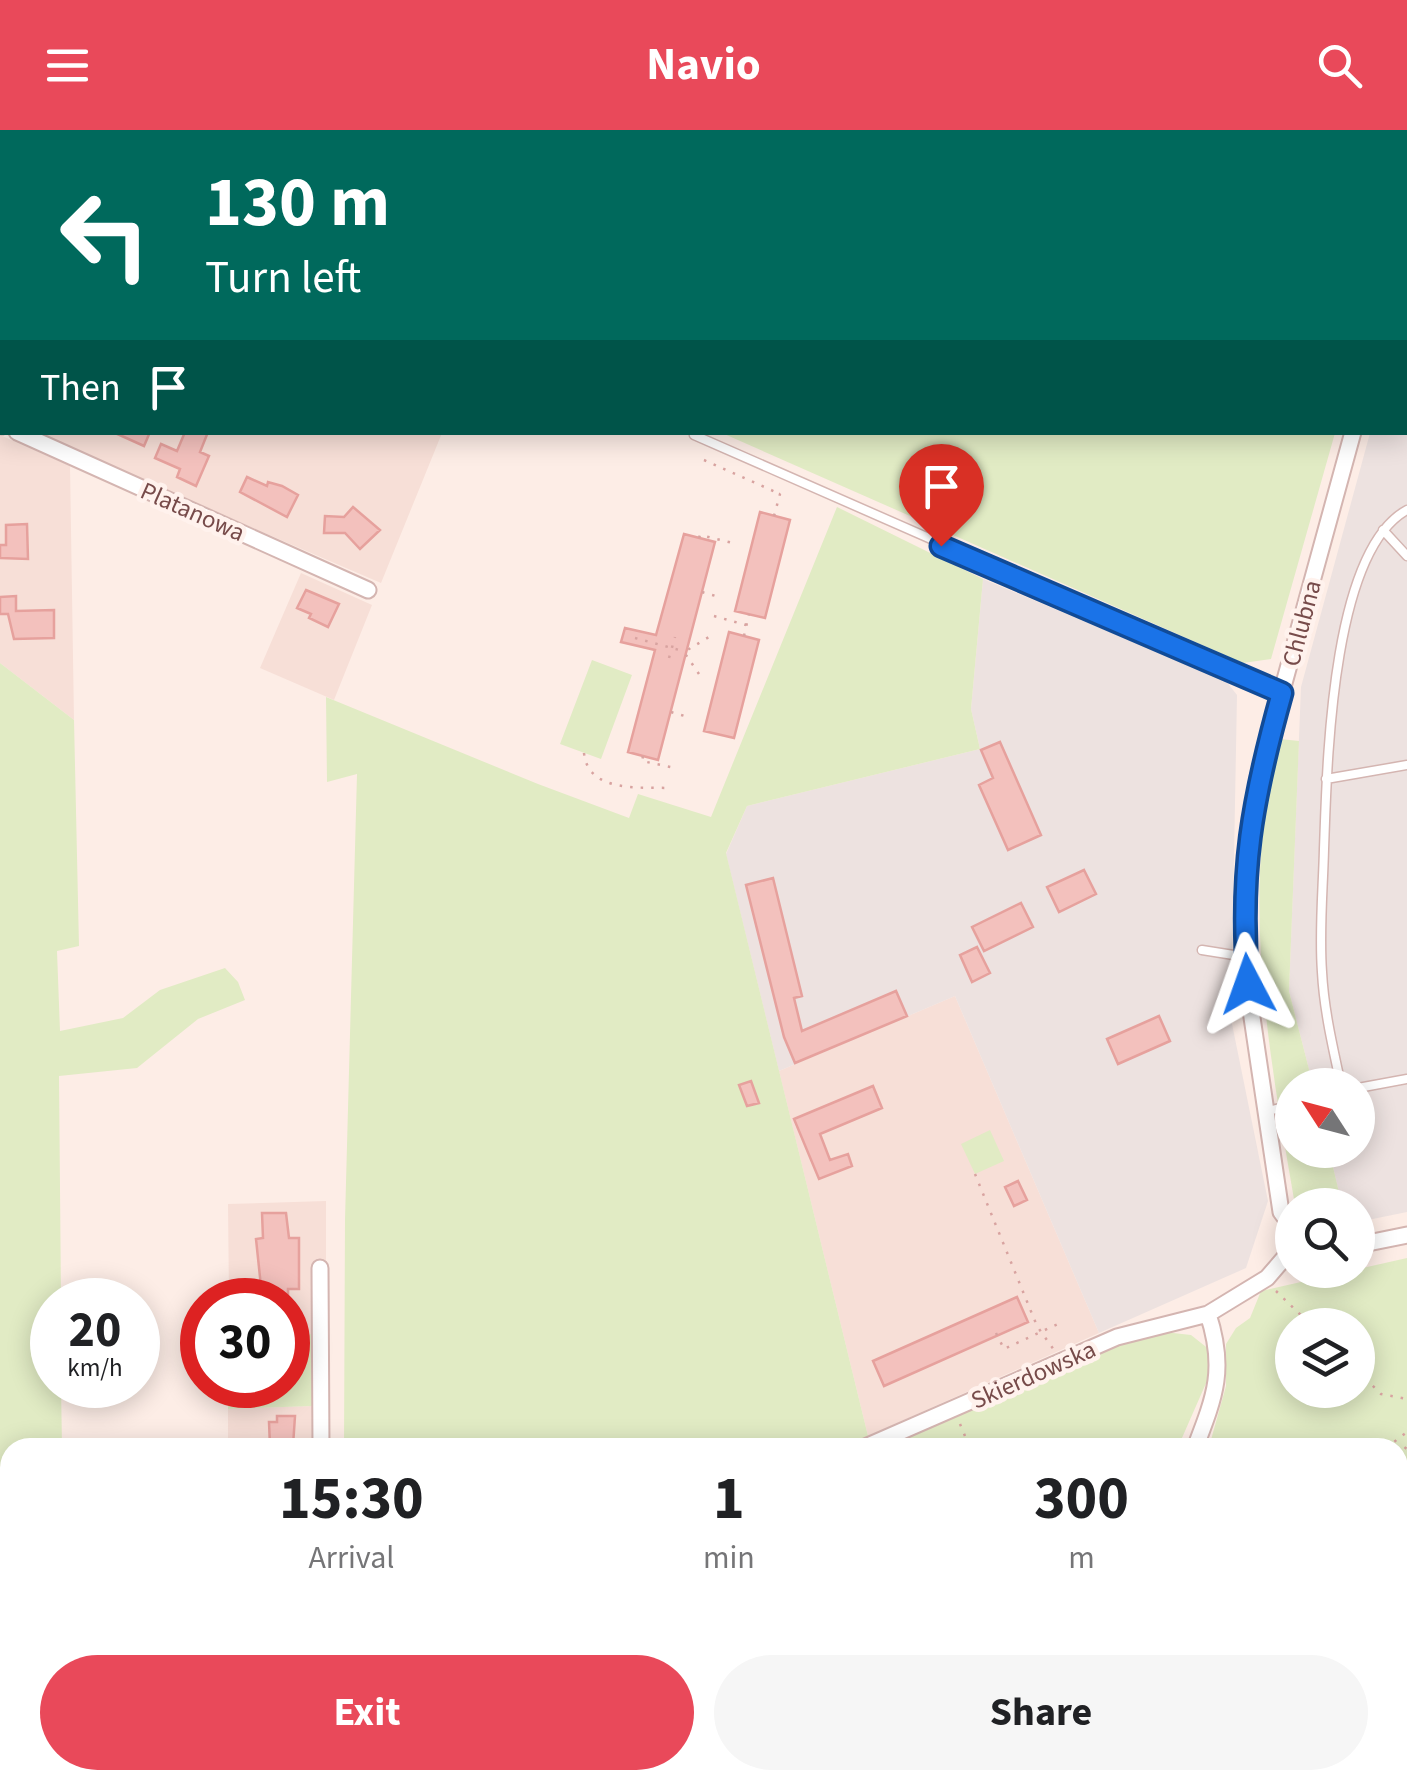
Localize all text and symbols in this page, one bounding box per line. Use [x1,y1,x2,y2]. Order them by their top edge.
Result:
text: Navio [646,33,761,97]
icon: menu [40,38,95,93]
icon: search [1312,38,1367,93]
text: 130 m [205,153,390,253]
icon: left [40,170,170,300]
text: Turn left [205,246,361,310]
icon: arrive [141,360,196,415]
text: Then [40,361,121,415]
pin [899,444,984,547]
icon: arrive [914,459,969,514]
street label: Platanowa [135,473,251,551]
street label: Chlubna [1273,576,1331,670]
position arrow [1196,932,1300,1036]
north arrow [1275,1068,1375,1168]
map controls [1275,1068,1375,1408]
button: search [1275,1188,1375,1288]
speed limit sign: 30 [180,1278,310,1408]
text: 20 [69,1295,121,1366]
button: layers [1275,1308,1375,1408]
street label: Skierdowska [965,1331,1102,1418]
text: km/h [67,1350,123,1386]
text: 15:30 [279,1457,424,1542]
text: 1 [713,1457,745,1542]
text: 300 [1034,1457,1129,1542]
text: Arrival [308,1535,394,1581]
text: min [703,1535,755,1581]
text: m [1068,1535,1095,1581]
button: Exit [40,1655,694,1770]
button: Share [714,1655,1368,1770]

